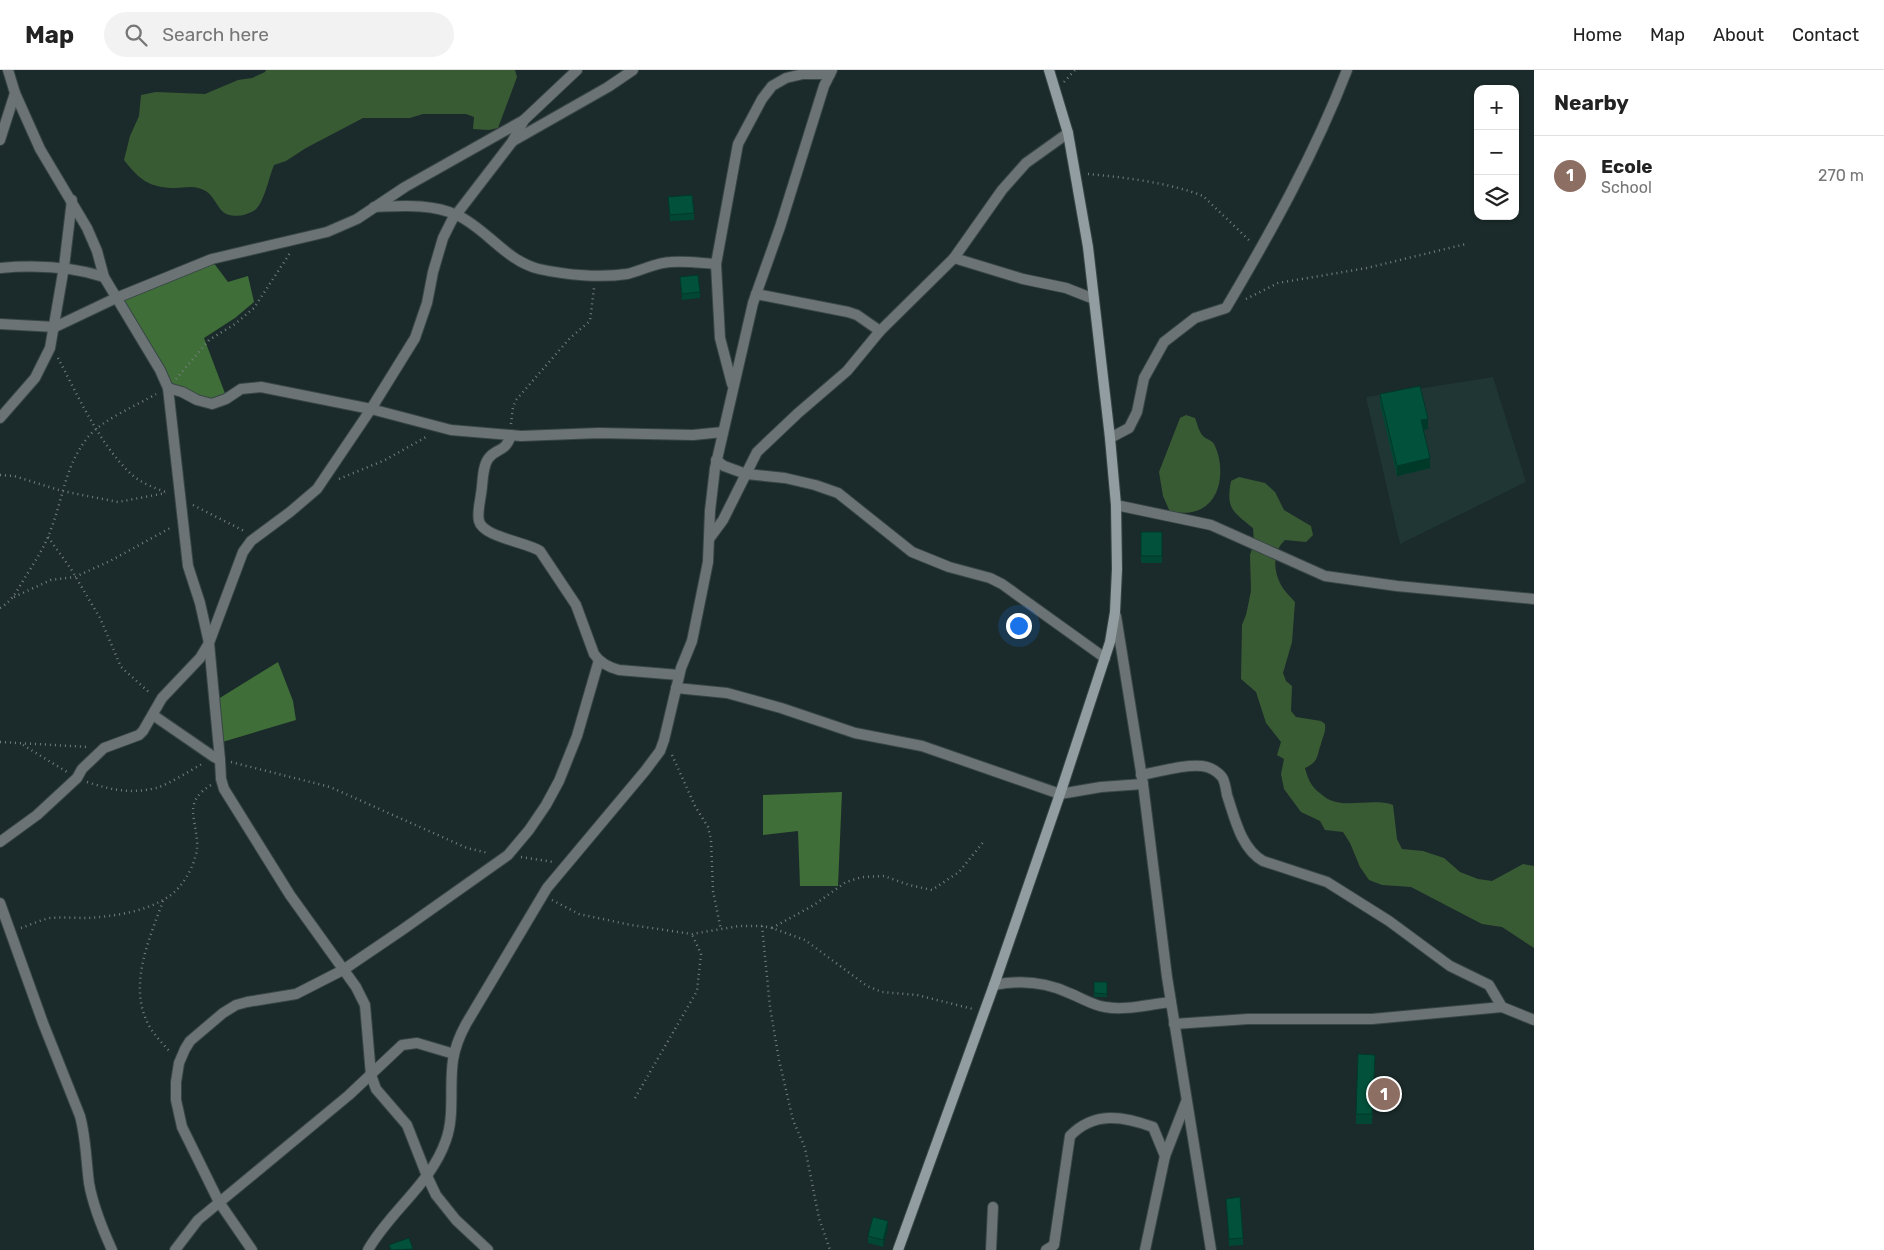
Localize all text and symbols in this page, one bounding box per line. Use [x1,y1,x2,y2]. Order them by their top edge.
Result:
search box [104,12,454,57]
text: Map [25,21,74,49]
icon: search [122,21,150,49]
text: Search here [162,23,269,46]
text: Home [1573,24,1622,46]
text: Map [1650,24,1685,46]
text: About [1713,24,1764,46]
text: Contact [1792,24,1859,46]
map controls [1474,85,1519,220]
button: + [1474,85,1519,130]
text: Nearby [1554,90,1629,115]
button: − [1474,130,1519,175]
text: Ecole [1601,155,1653,178]
text: 1 [1566,166,1574,185]
text: 270 m [1818,166,1864,185]
button: layers [1474,175,1519,220]
text: School [1601,178,1652,197]
your location [1006,613,1032,639]
pin: 1 [1368,1075,1400,1113]

